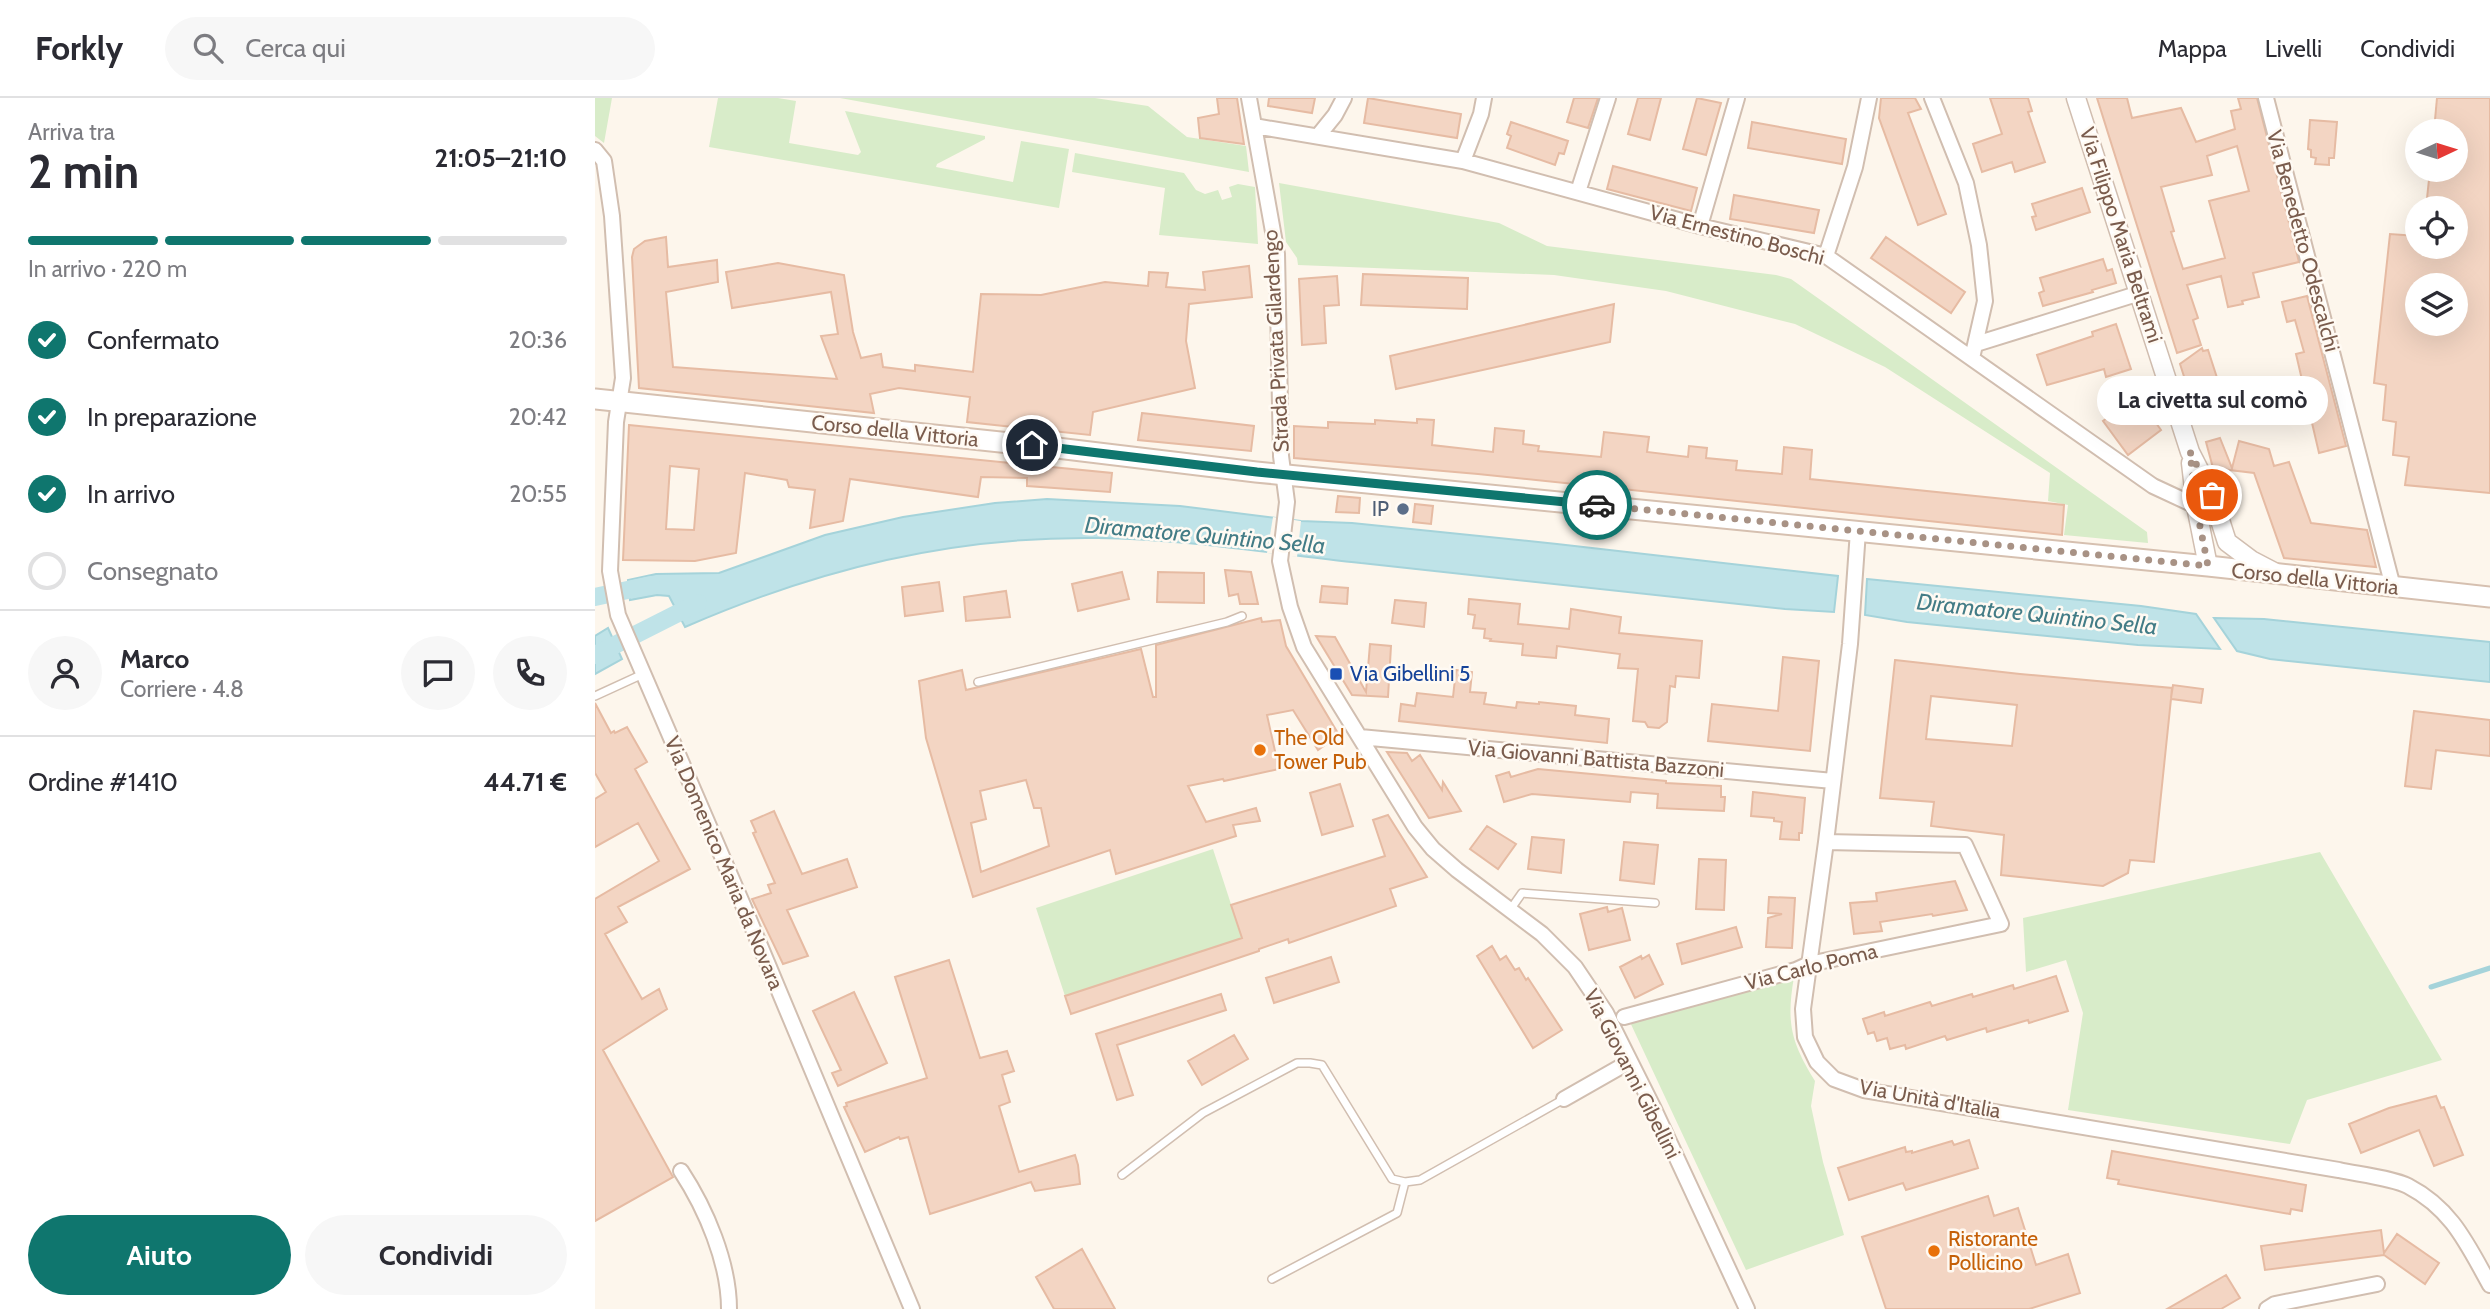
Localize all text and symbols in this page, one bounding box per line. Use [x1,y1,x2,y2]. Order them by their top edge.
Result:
search box [165,17,655,80]
text: Forkly [35,28,123,68]
icon: search [189,29,227,67]
text: Cerca qui [245,32,346,64]
text: Mappa [2158,34,2227,63]
text: Livelli [2265,34,2322,63]
text: Condividi [2360,34,2455,63]
text: Arriva tra [28,118,115,146]
north arrow [2405,119,2467,182]
map controls [2405,119,2468,336]
street label: Via Filippo Maria Beltrami [2075,124,2168,346]
street label: Via Benedetto Odescalchi [2262,127,2345,354]
text: 21:05–21:10 [434,142,567,174]
text: 2 min [28,144,139,200]
button: locate [2405,196,2468,259]
street label: Via Ernestino Boschi [1647,199,1827,270]
street label: Strada Privata Gilardengo [1257,229,1294,453]
text: In arrivo · 220 m [28,255,187,283]
button: layers [2405,273,2468,336]
icon: check [28,321,66,359]
text: Confermato [87,324,219,356]
text: 20:36 [509,326,567,354]
callout: La civetta sul comò [2097,376,2327,425]
text: La civetta sul comò [2118,386,2307,414]
icon: check [28,398,66,436]
text: In preparazione [87,401,257,433]
text: 20:42 [509,403,567,431]
street label: Corso della Vittoria [810,409,980,452]
pin [1002,415,1062,475]
icon: home [1013,426,1051,464]
pin [2182,465,2242,525]
courier [1562,470,1632,540]
icon: check [28,475,66,513]
icon: bag [2193,476,2231,514]
text: In arrivo [87,478,175,510]
text: 20:55 [509,480,567,508]
icon: car [1578,486,1616,524]
place label: IP [1372,496,1389,521]
marker: IP [1395,501,1411,517]
water label: Diramatore Quintino Sella [1083,511,1327,559]
text: Consegnato [87,555,218,587]
street label: Corso della Vittoria [2230,557,2400,600]
water label: Diramatore Quintino Sella [1915,587,2159,641]
button: person [28,636,102,710]
button: chat [401,636,475,710]
button: phone [493,636,567,710]
text: Marco [120,643,189,675]
place label: Via Gibellini 5 [1350,661,1470,686]
marker: Via Gibellini 5 [1328,666,1344,682]
text: Corriere · 4.8 [120,675,244,703]
place label: The Old Tower Pub [1274,725,1367,774]
street label: Via Domenico Maria da Novara [660,732,789,993]
street label: Via Giovanni Battista Bazzoni [1467,735,1725,782]
marker: The Old Tower Pub [1252,742,1268,758]
text: Ordine #1410 [28,766,178,798]
text: 44.71 € [484,766,567,798]
street label: Via Carlo Poma [1742,938,1880,995]
street label: Via Giovanni Gibellini [1579,985,1686,1163]
street label: Via Unità d'Italia [1857,1074,2003,1123]
button: Aiuto [28,1215,291,1295]
button: Condividi [305,1215,567,1295]
place label: Ristorante Pollicino [1948,1226,2038,1275]
marker: Ristorante Pollicino [1926,1243,1942,1259]

